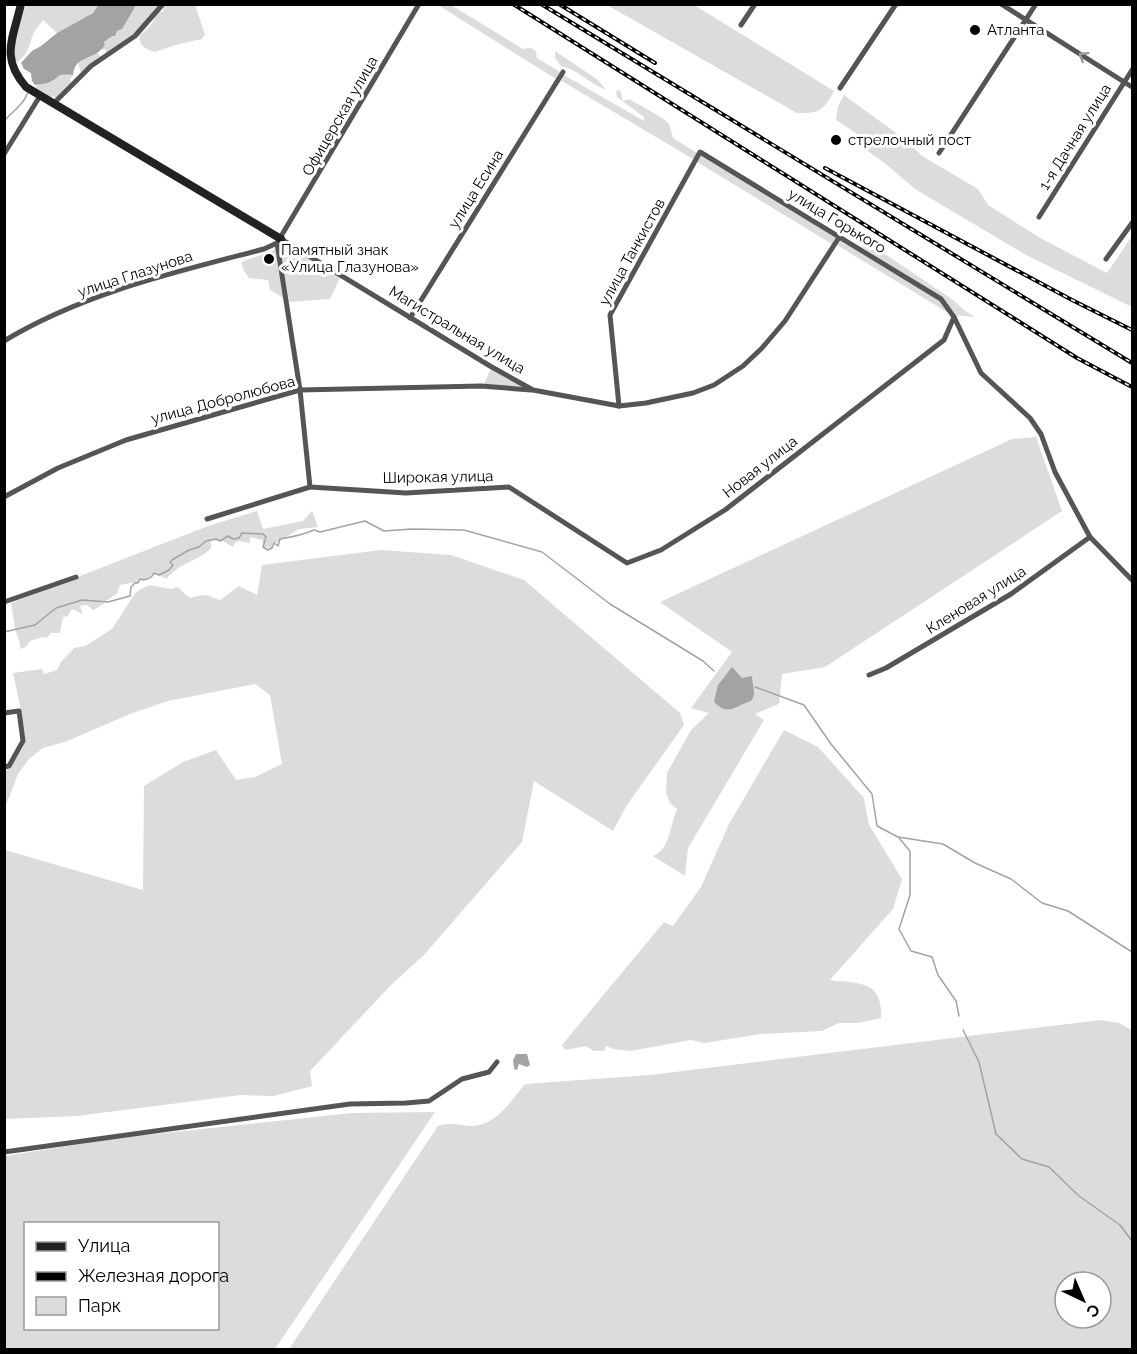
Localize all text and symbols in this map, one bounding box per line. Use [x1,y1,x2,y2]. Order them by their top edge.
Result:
place label: Атланта [987,21,1044,39]
marker: Атланта [968,23,982,37]
one-way arrow [1079,51,1089,63]
street label: Офицерская улица [298,53,382,179]
street label: 1-я Дачная улица [1035,81,1115,193]
place label: стрелочный пост [848,131,971,149]
marker: стрелочный пост [829,133,843,147]
street label: улица Есина [445,146,507,232]
street label: улица Горького [785,185,889,257]
street label: улица Танкистов [595,195,669,309]
place label: Памятный знак «Улица Глазунова» [281,241,419,276]
street label: улица Глазунова [75,247,195,301]
marker: Памятный знак «Улица Глазунова» [262,252,276,266]
street label: Магистральная улица [386,282,528,378]
street label: улица Добролюбова [149,372,297,428]
street label: Новая улица [719,432,801,502]
street label: Широкая улица [382,467,494,487]
street label: Кленовая улица [923,562,1029,638]
legend [24,1222,219,1330]
text: Улица [78,1235,130,1256]
text: Железная дорога [78,1265,229,1286]
north arrow [1053,1270,1113,1330]
text: Парк [78,1295,121,1316]
text: С [1083,1300,1104,1321]

